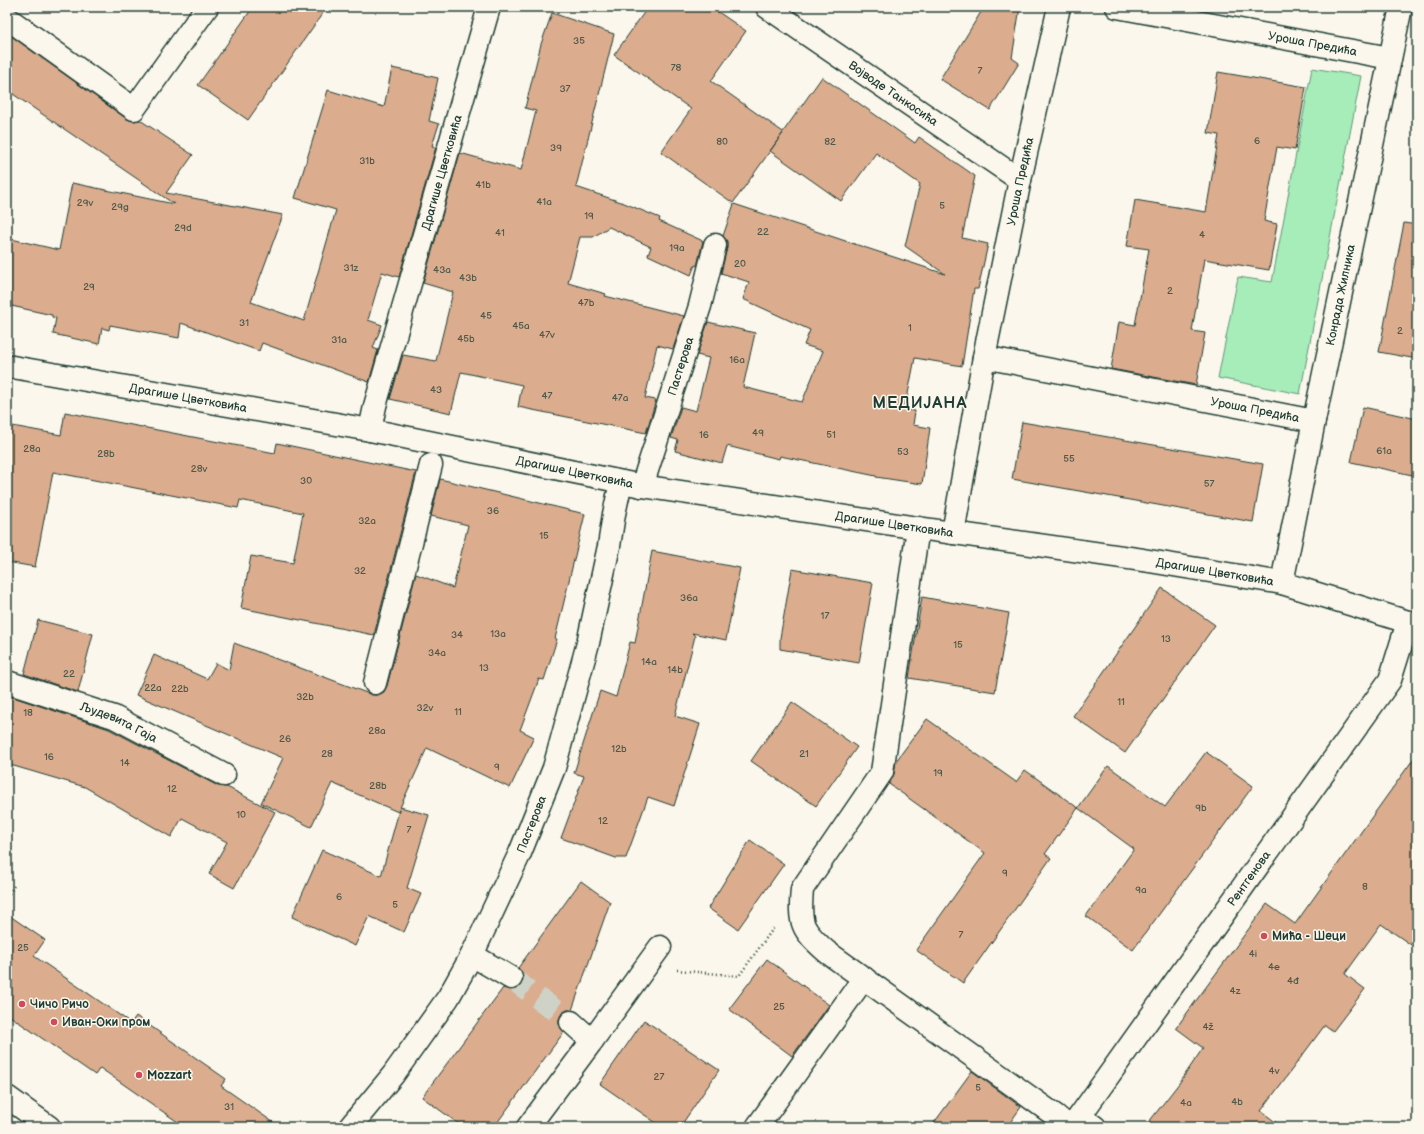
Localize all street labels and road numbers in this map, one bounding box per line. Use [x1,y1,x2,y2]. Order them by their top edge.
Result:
street label: Уроша Предића [1267,28,1358,59]
street label: Војводе Танкосића [846,58,941,129]
street label: Драгише Цветковића [418,113,465,232]
street label: Уроша Предића [1003,136,1037,227]
street label: Конрада Жилника [1323,243,1358,347]
street label: Пастерова [664,335,697,397]
street label: Драгише Цветковића [128,380,248,416]
street label: Уроша Предића [1209,394,1301,425]
street label: Драгише Цветковића [515,453,635,492]
street label: Драгише Цветковића [834,508,954,540]
street label: Драгише Цветковића [1155,555,1275,589]
street label: Људевита Гаја [77,699,160,746]
street label: Пастерова [513,793,550,855]
street label: Рентгенова [1224,848,1274,909]

